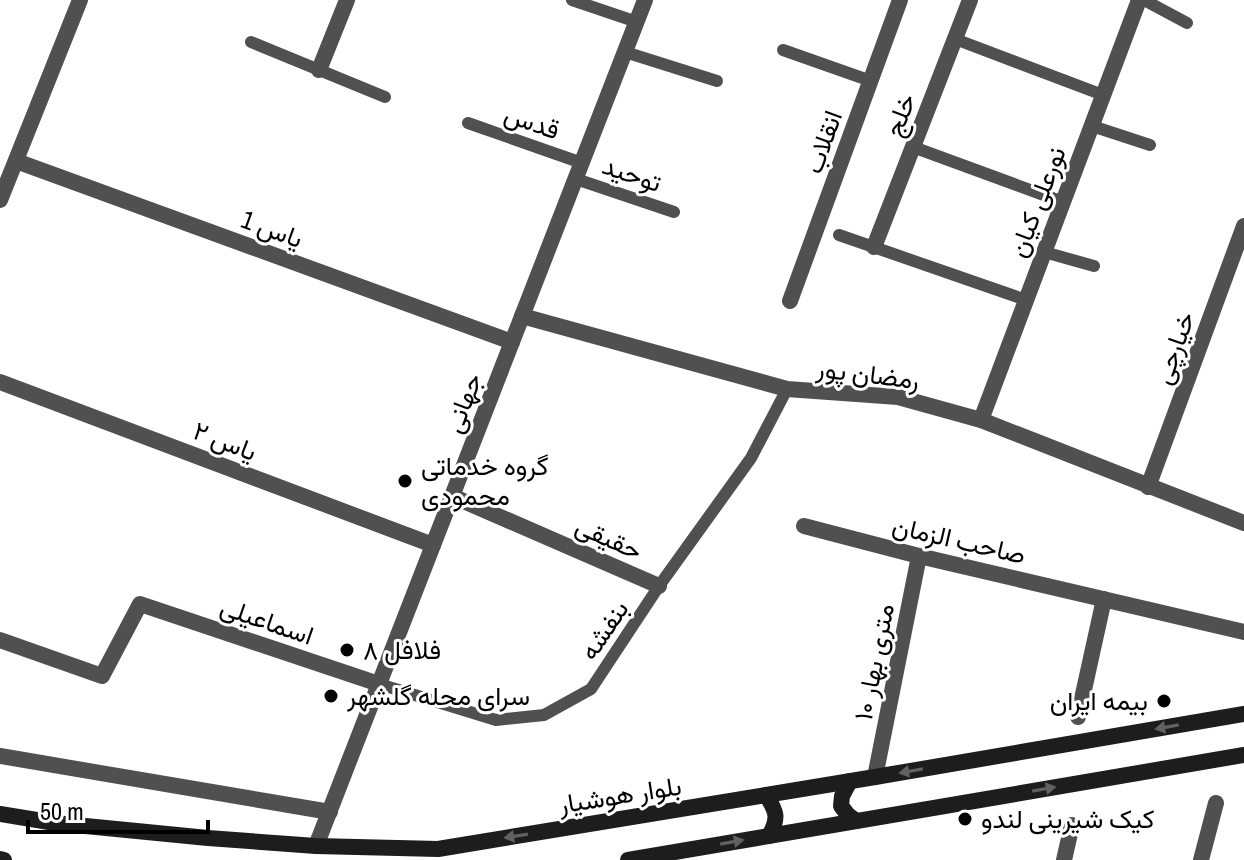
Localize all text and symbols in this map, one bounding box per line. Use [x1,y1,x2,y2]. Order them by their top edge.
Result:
street label: خلج [875,88,925,142]
street label: قدس [500,96,565,147]
street label: انقلاب [795,105,850,178]
street label: نورعلی کیان [999,141,1074,262]
street label: توحید [598,147,666,200]
street label: یاس 1 [236,201,308,256]
street label: خیارچی [1144,307,1204,389]
street label: رمضان پور [814,350,922,398]
street label: جهانی [435,368,490,438]
street label: یاس ۲ [188,413,262,469]
place label: گروه خدماتی محمودی [421,448,549,513]
marker: گروه خدماتی محمودی [396,472,414,490]
street label: حقیقی [570,507,648,568]
street label: صاحب الزمان [889,507,1029,572]
street label: اسماعیلی [216,588,318,653]
street label: بنفشه [571,593,636,666]
street label: ۱۰ متری بهار [845,601,902,723]
place label: فلافل ۸ [363,632,441,667]
marker: فلافل ۸ [338,641,356,659]
place label: سرای محله گلشهر [346,678,530,713]
place label: بیمه ایران [1050,683,1148,718]
marker: سرای محله گلشهر [322,687,340,705]
marker: بیمه ایران [1155,692,1173,710]
one-way arrow [1154,722,1179,734]
one-way arrow [898,765,923,778]
street label: بلوار هوشیار [555,768,684,822]
one-way arrow [1031,783,1056,795]
scale bar [28,784,208,834]
text: 50 m [40,795,84,827]
place label: کیک شیرینی لندو [981,801,1155,836]
marker: کیک شیرینی لندو [956,810,974,828]
one-way arrow [503,830,528,843]
one-way arrow [720,836,745,848]

